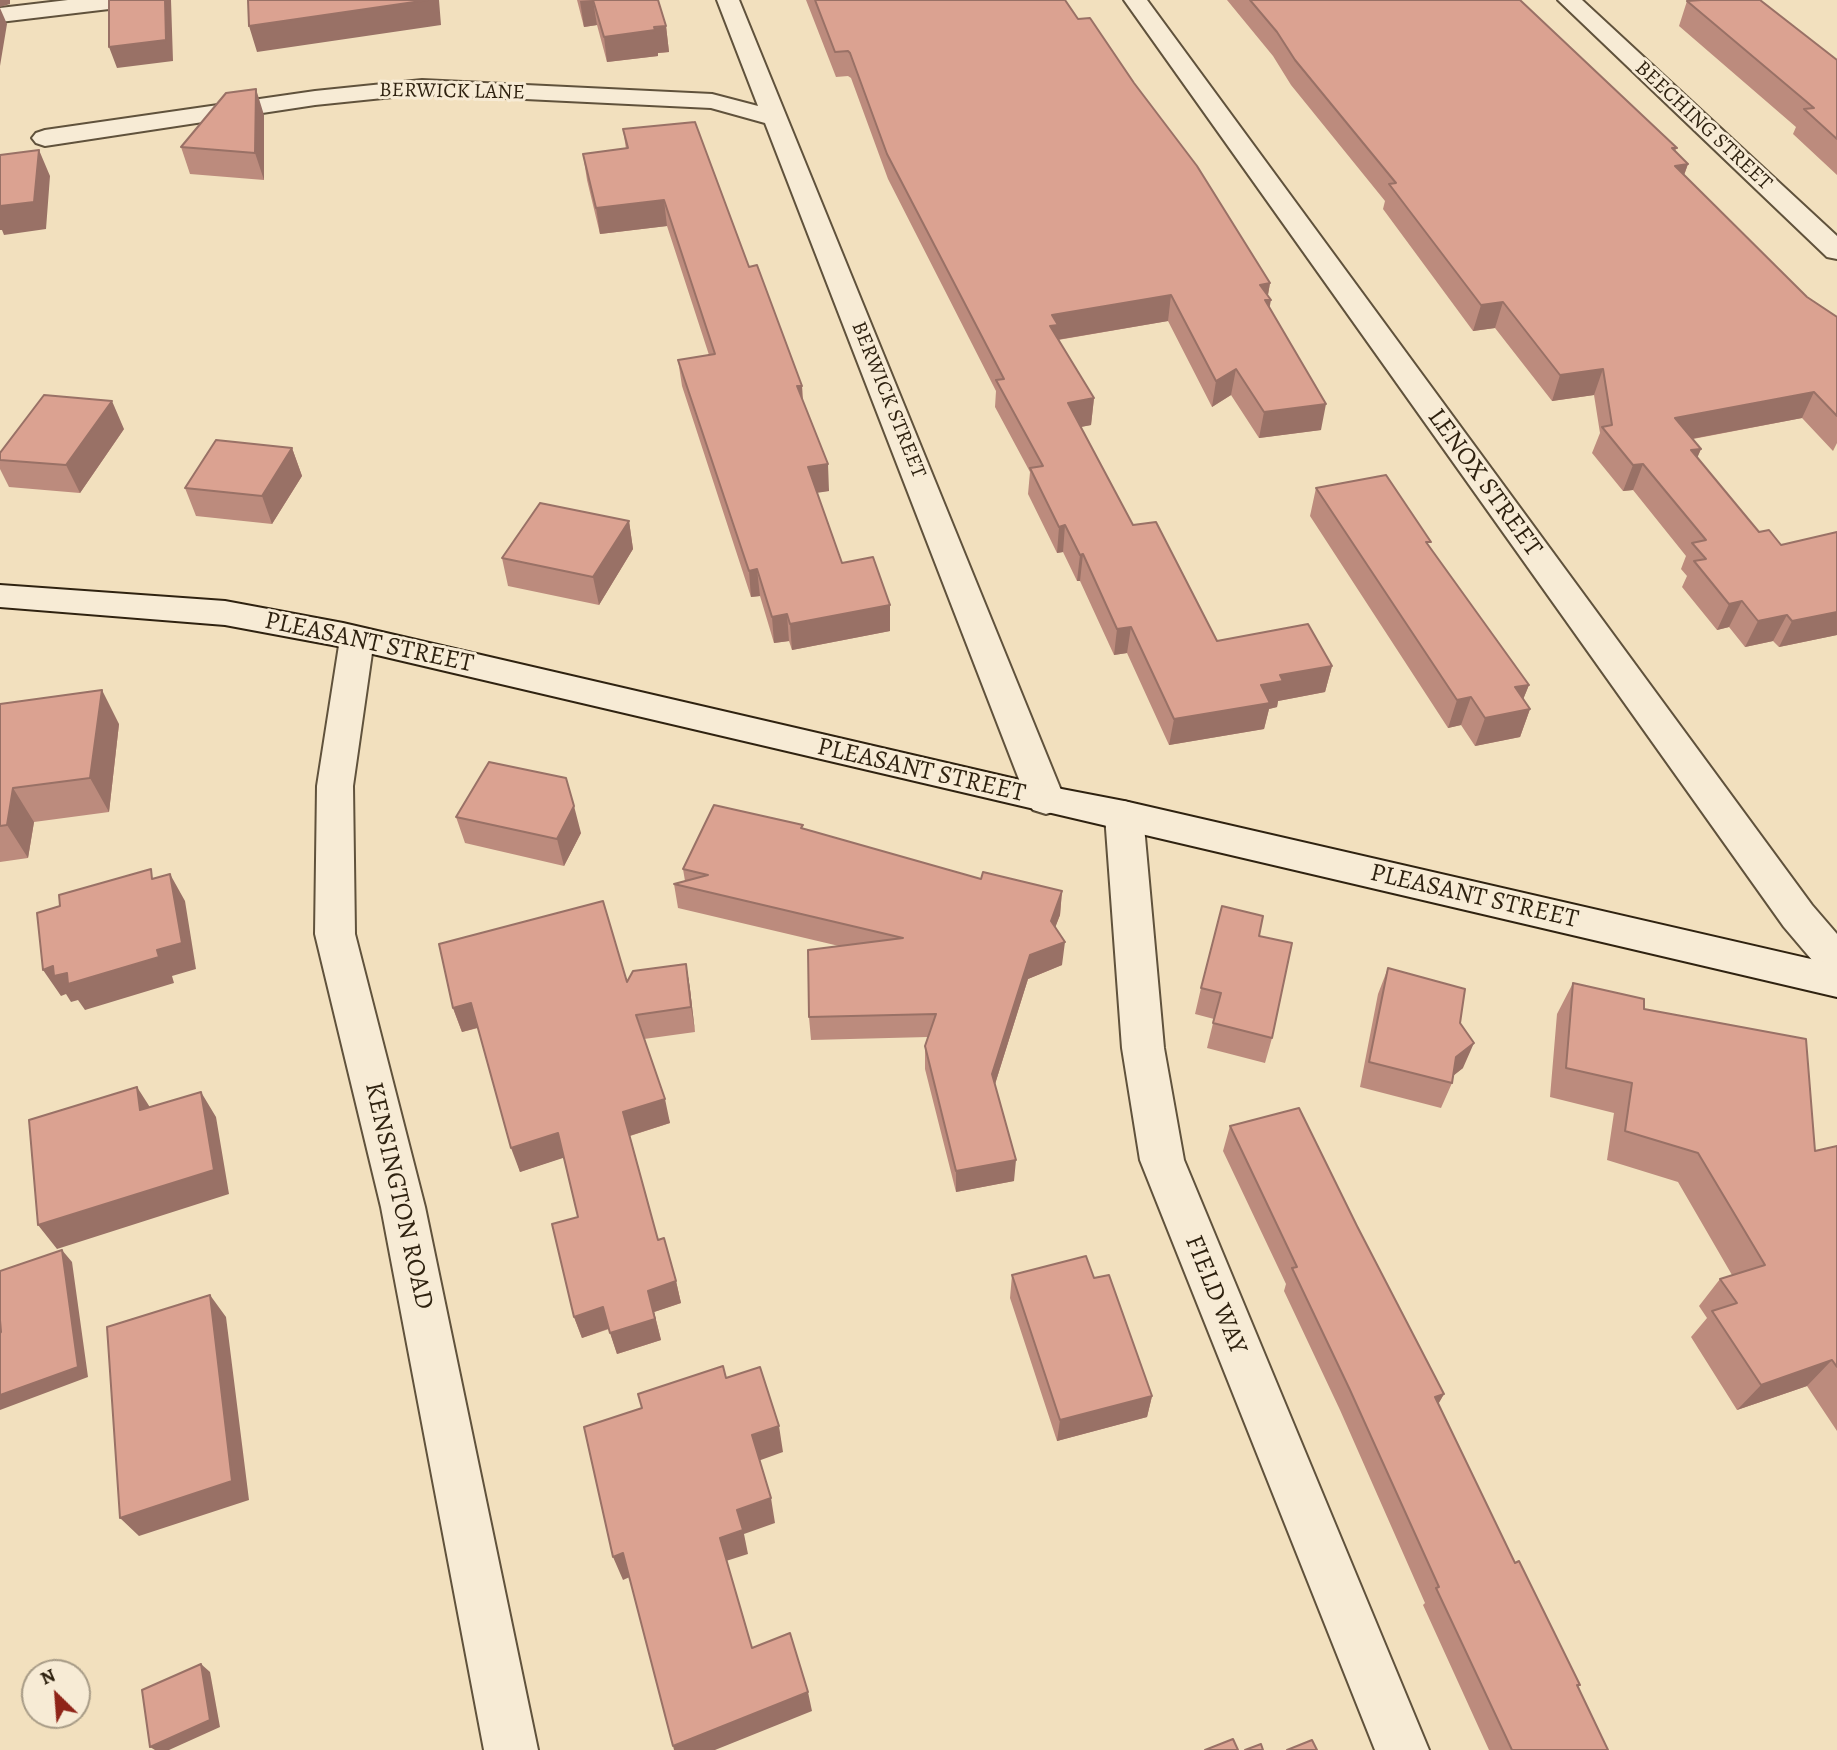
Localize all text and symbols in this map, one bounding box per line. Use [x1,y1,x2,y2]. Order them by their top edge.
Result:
street label: BEECHING STREET [1629,56,1777,196]
street label: BERWICK LANE [379,78,525,106]
street label: BERWICK STREET [845,318,931,482]
street label: LENOX STREET [1420,403,1548,563]
street label: PLEASANT STREET [262,606,476,680]
street label: PLEASANT STREET [814,732,1028,810]
street label: PLEASANT STREET [1367,858,1581,936]
street label: KENSINGTON ROAD [357,1079,439,1313]
street label: FIELD WAY [1177,1231,1253,1359]
north arrow [21,1659,91,1729]
text: N [36,1662,60,1691]

